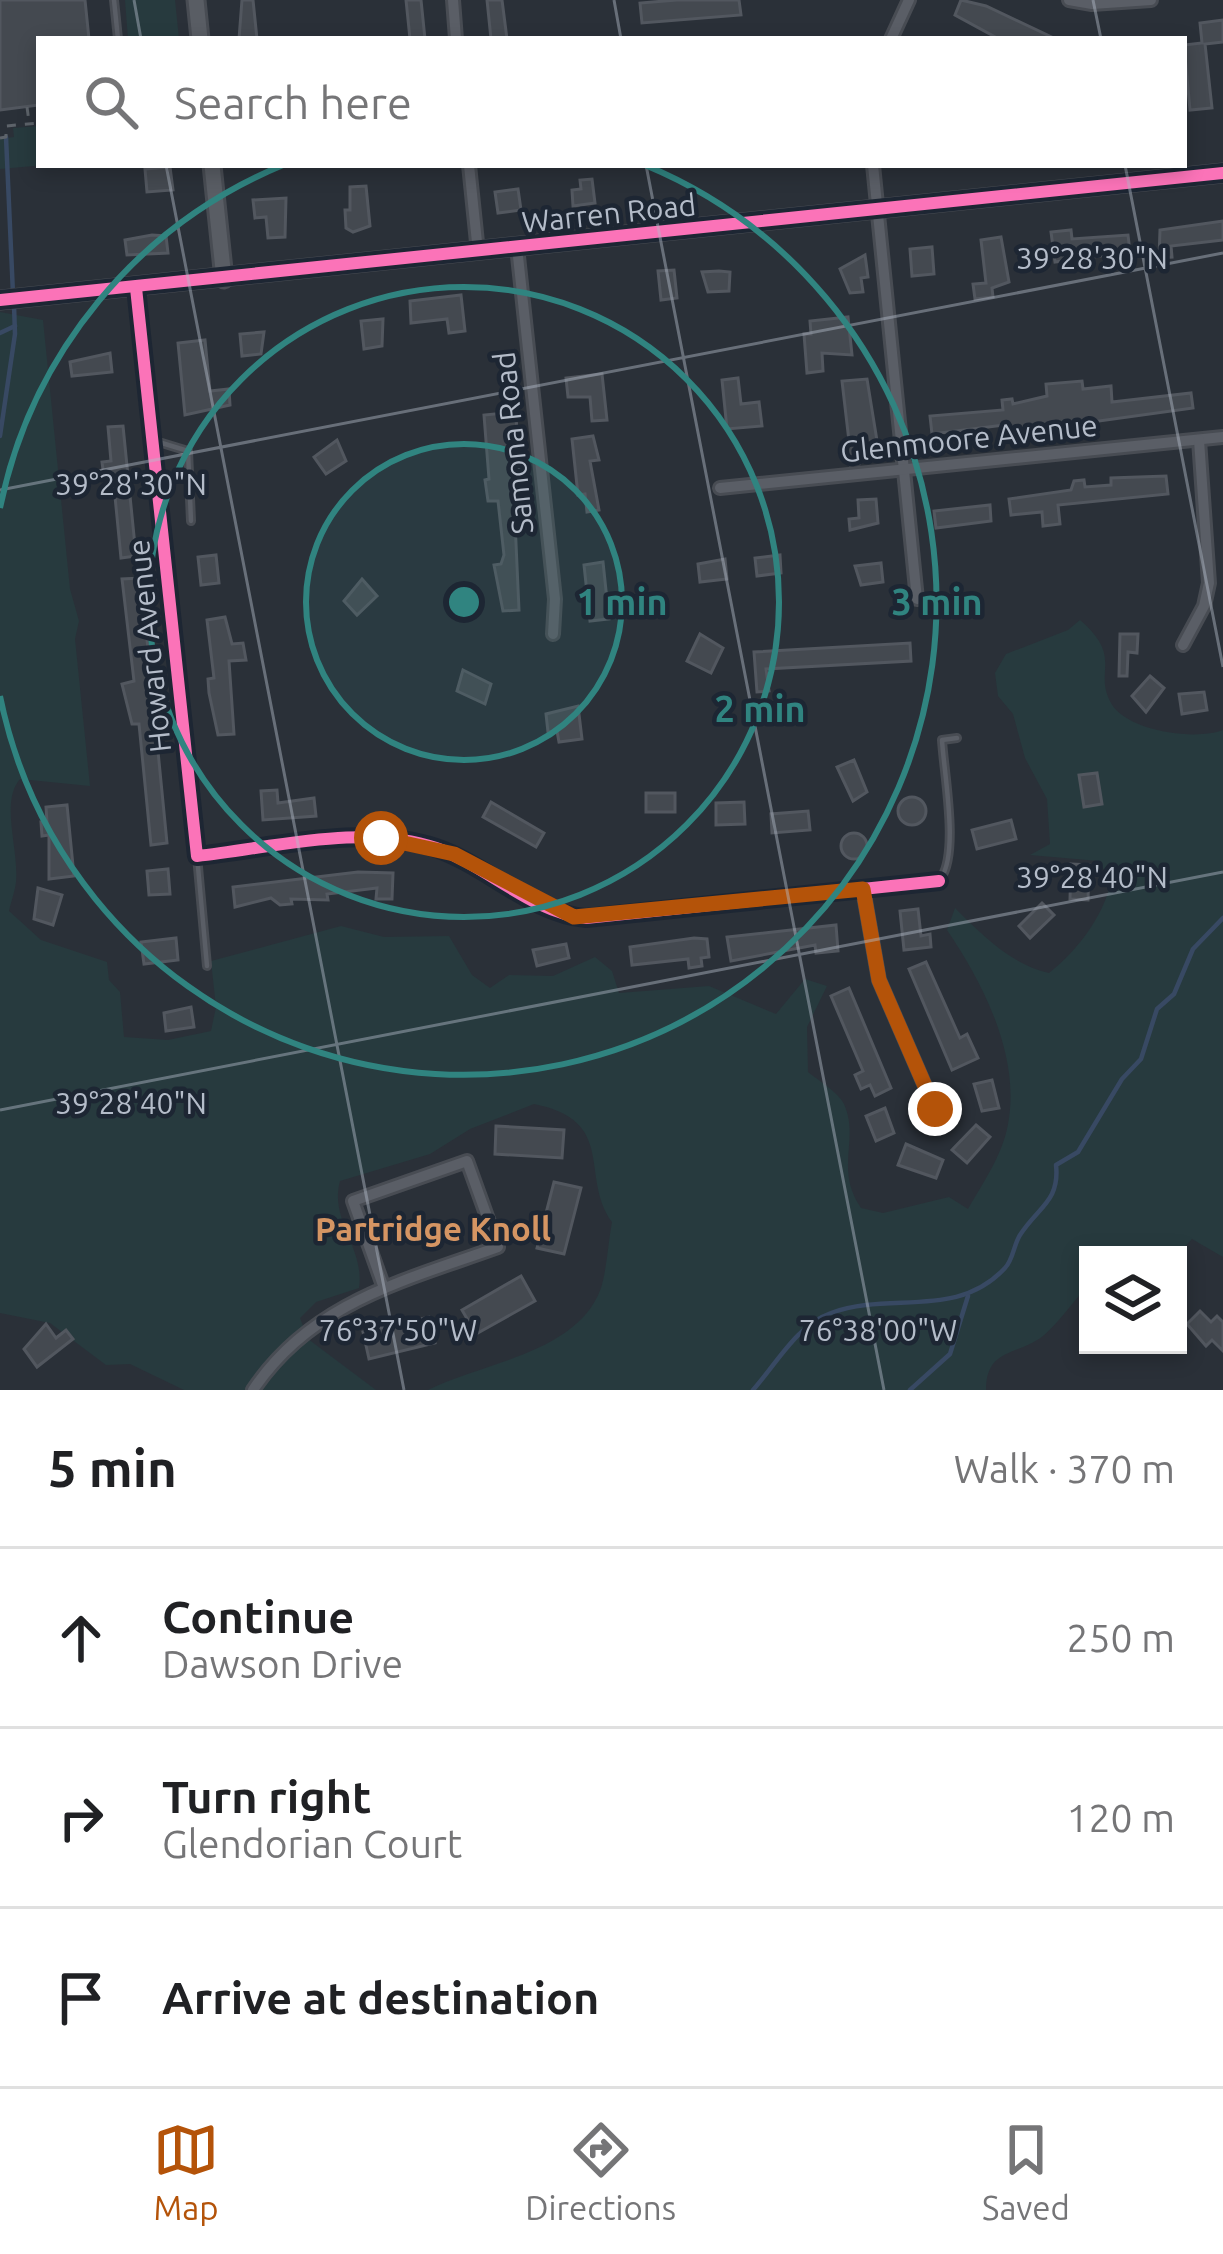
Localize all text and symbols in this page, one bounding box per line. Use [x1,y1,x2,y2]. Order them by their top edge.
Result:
search box [36,36,1187,168]
icon: search [78,69,144,135]
text: Search here [174,77,412,128]
street label: Warren Road [520,187,698,239]
text: 39°28'30"N [1016,241,1168,275]
street label: Samona Road [487,350,539,536]
street label: Glenmoore Avenue [839,408,1099,468]
text: 39°28'30"N [55,467,207,501]
street label: Howard Avenue [121,538,177,754]
centre of rings [443,581,485,623]
text: 1 min [577,581,667,622]
text: 3 min [892,581,982,622]
text: 2 min [715,688,805,729]
route start [354,811,408,865]
text: 39°28'40"N [1016,860,1168,894]
route end [908,1082,962,1136]
text: 39°28'40"N [55,1086,207,1120]
district label: Partridge Knoll [315,1210,551,1247]
map controls [1079,1246,1187,1354]
button: layers [1079,1246,1187,1354]
text: 76°37'50"W [319,1313,477,1347]
text: 76°38'00"W [799,1313,957,1347]
text: 5 min [48,1439,177,1497]
text: Walk · 370 m [954,1447,1175,1490]
text: Continue [162,1591,354,1642]
icon: ahead [48,1605,114,1671]
text: 250 m [1066,1616,1175,1659]
text: Dawson Drive [162,1642,403,1685]
text: Turn right [162,1771,371,1822]
icon: right [48,1785,114,1851]
text: 120 m [1066,1796,1175,1839]
text: Glendorian Court [162,1822,462,1865]
icon: arrive [48,1965,114,2031]
text: Arrive at destination [162,1972,599,2023]
tab: Map [153,2117,219,2226]
tab: Directions [525,2117,676,2226]
tab: Saved [982,2117,1070,2226]

